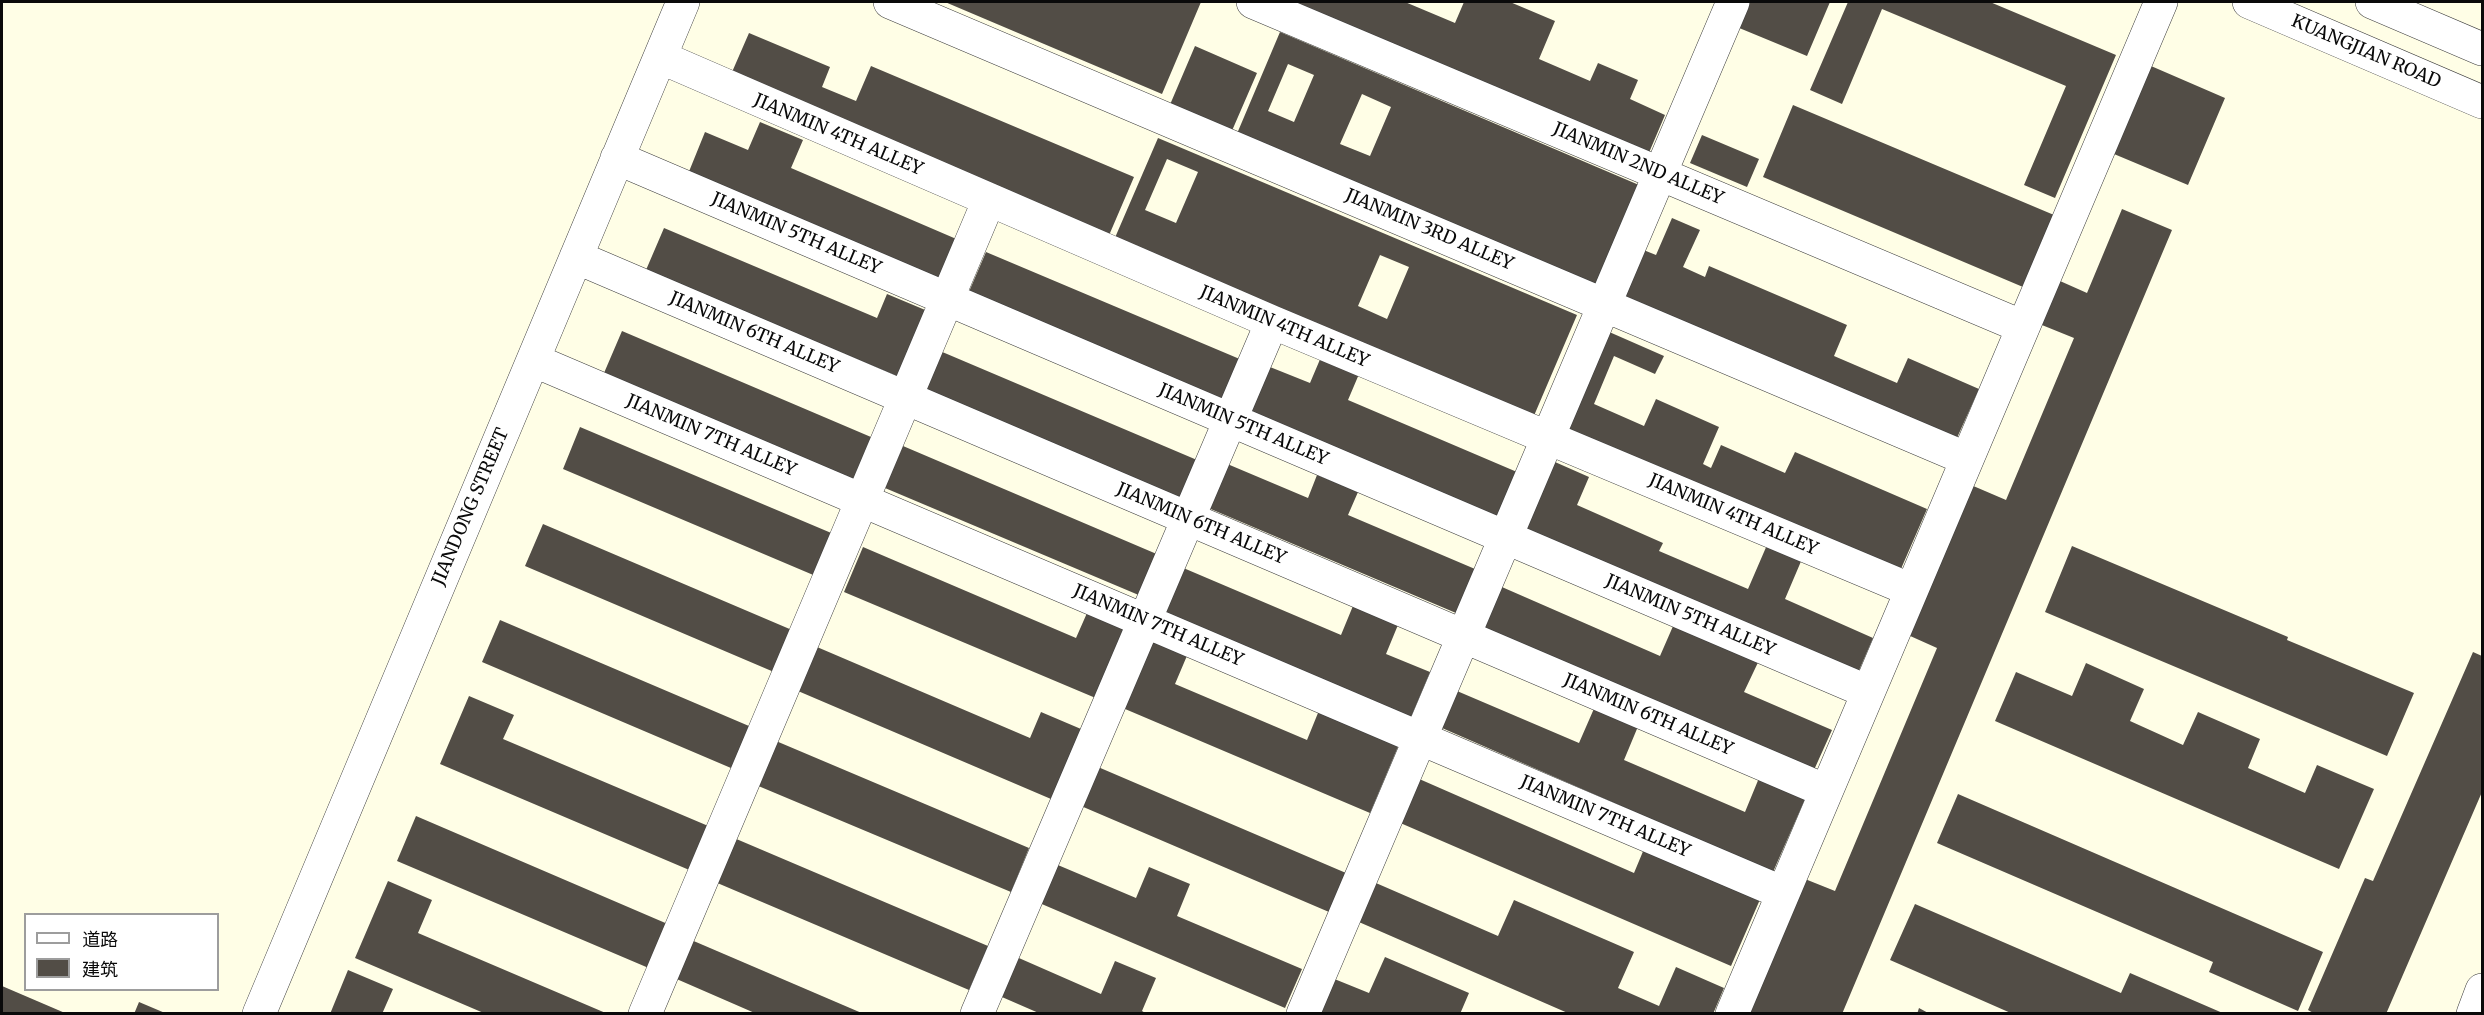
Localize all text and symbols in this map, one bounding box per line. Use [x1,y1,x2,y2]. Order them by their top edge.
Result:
street label: KUANGJIAN ROAD [2288,11,2444,93]
street label: JIANMIN 4TH ALLEY [750,90,926,180]
street label: JIANMIN 2ND ALLEY [1550,118,1726,210]
street label: JIANMIN 3RD ALLEY [1342,185,1516,275]
street label: JIANMIN 5TH ALLEY [708,188,884,280]
street label: JIANMIN 4TH ALLEY [1196,282,1372,372]
street label: JIANMIN 6TH ALLEY [666,288,842,378]
street label: JIANMIN 5TH ALLEY [1155,379,1331,471]
street label: JIANMIN 7TH ALLEY [623,390,799,482]
street label: JIANDONG STREET [428,425,514,589]
street label: JIANMIN 4TH ALLEY [1645,470,1821,560]
street label: JIANMIN 6TH ALLEY [1113,479,1289,569]
street label: JIANMIN 5TH ALLEY [1602,570,1778,662]
street label: JIANMIN 7TH ALLEY [1070,580,1246,672]
street label: JIANMIN 6TH ALLEY [1560,670,1736,760]
street label: JIANMIN 7TH ALLEY [1517,771,1693,863]
legend [24,913,219,991]
text: 道路 [82,928,118,951]
text: 建筑 [82,958,118,981]

